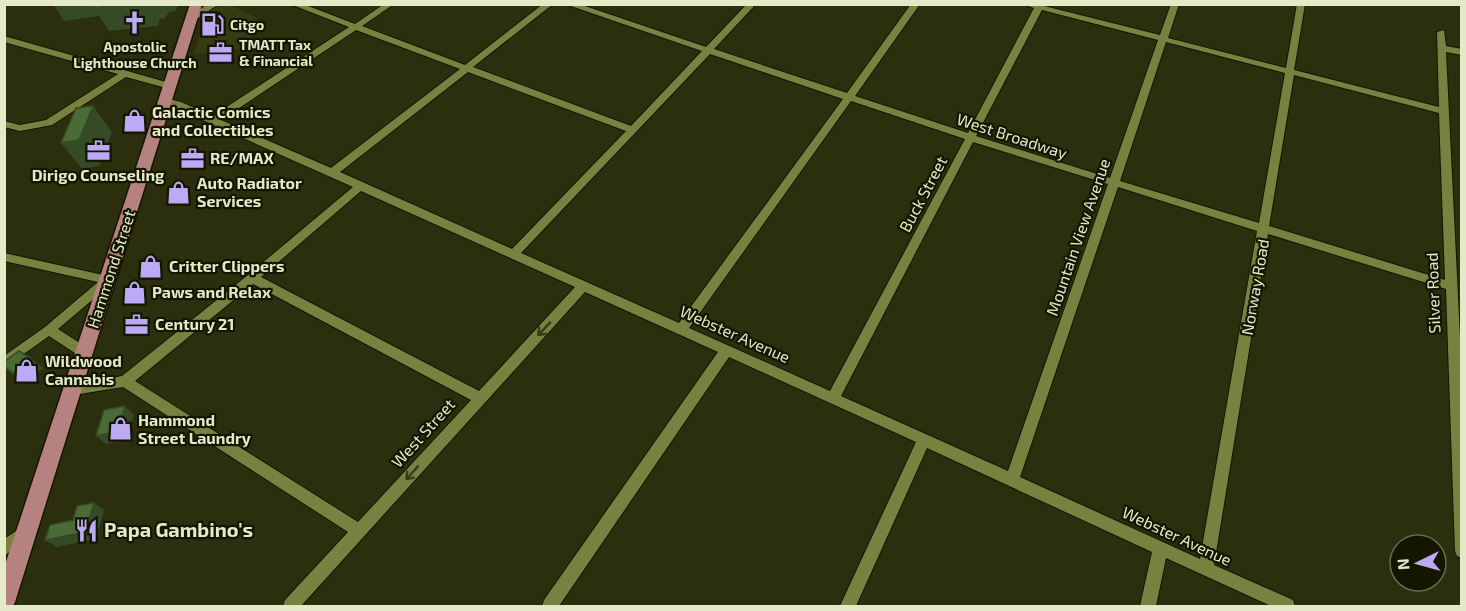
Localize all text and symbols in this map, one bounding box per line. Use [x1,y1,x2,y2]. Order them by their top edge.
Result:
church icon: Apostolic Lighthouse Church [122,10,148,36]
fuel station icon: Citgo [199,12,225,38]
place label: Citgo [230,16,264,33]
place label: TMATT Tax & Financial [239,36,313,69]
place label: Apostolic Lighthouse Church [73,38,197,71]
office icon: TMATT Tax & Financial [208,40,234,66]
place label: Galactic Comics and Collectibles [152,102,274,139]
shop icon: Galactic Comics and Collectibles [121,108,147,134]
street label: West Broadway [955,109,1070,162]
office icon: Dirigo Counseling [85,137,111,163]
office icon: RE/MAX [179,145,205,171]
place label: RE/MAX [210,148,275,167]
street label: Buck Street [895,153,950,235]
street label: Mountain View Avenue [1042,156,1113,318]
place label: Dirigo Counseling [32,165,165,184]
place label: Auto Radiator Services [197,173,302,210]
shop icon: Auto Radiator Services [166,179,192,205]
street label: Hammond Street [82,207,139,330]
street label: Norway Road [1237,237,1272,336]
street label: Silver Road [1422,252,1443,334]
shop icon: Critter Clippers [138,253,164,279]
place label: Critter Clippers [169,256,284,275]
shop icon: Paws and Relax [121,279,147,305]
place label: Paws and Relax [152,282,271,301]
street label: Webster Avenue [677,301,793,366]
office icon: Century 21 [124,311,150,337]
place label: Century 21 [155,314,234,334]
one-way arrow [537,321,551,336]
place label: Wildwood Cannabis [45,351,122,388]
shop icon: Wildwood Cannabis [14,357,40,383]
street label: West Street [387,394,458,471]
place label: Hammond Street Laundry [138,410,251,448]
shop icon: Hammond Street Laundry [107,416,133,442]
one-way arrow [405,465,419,480]
street label: Webster Avenue [1120,502,1235,569]
restaurant icon: Papa Gambino's [73,517,99,543]
place label: Papa Gambino's [104,517,253,541]
north arrow [1388,533,1448,593]
text: N [1393,558,1413,571]

